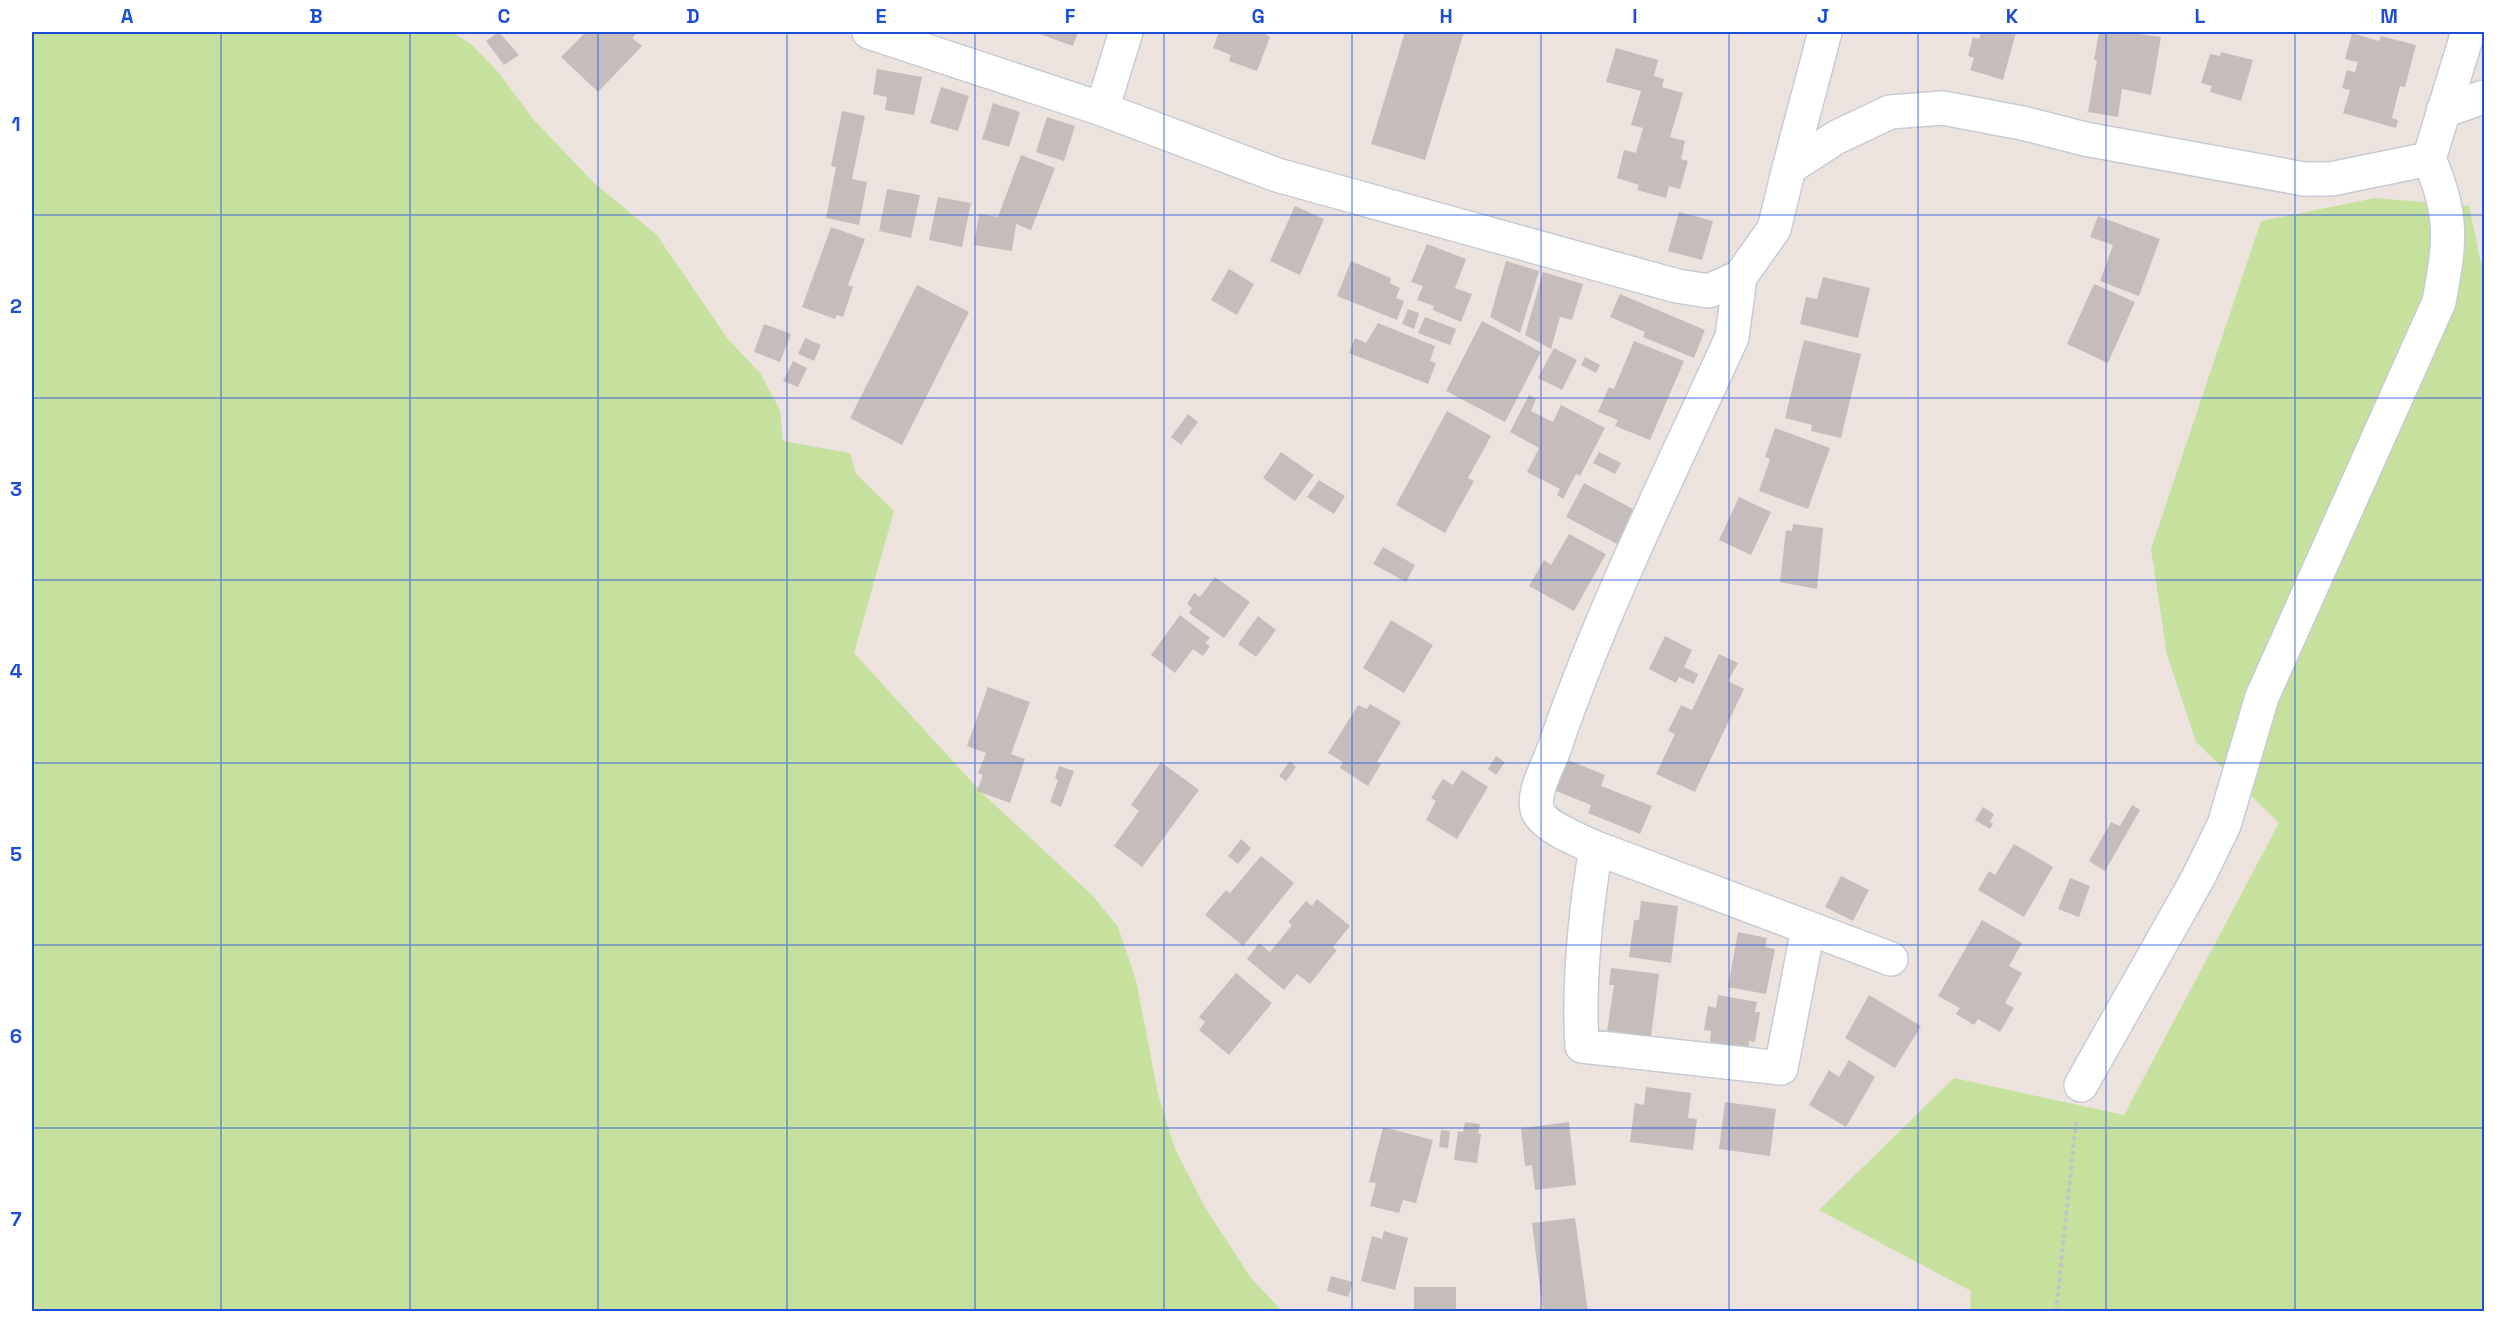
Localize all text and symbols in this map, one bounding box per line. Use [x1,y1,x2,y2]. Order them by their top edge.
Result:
text: A [121,3,134,29]
text: B [309,3,323,29]
text: C [498,3,511,29]
text: D [686,3,700,29]
text: E [875,3,887,29]
text: F [1065,3,1076,29]
text: G [1251,3,1265,29]
text: H [1439,3,1453,29]
text: I [1632,3,1638,29]
text: J [1817,3,1829,29]
text: K [2006,3,2019,29]
text: L [2195,3,2206,29]
text: M [2380,3,2398,29]
text: 1 [11,111,21,137]
text: 2 [10,293,22,319]
text: 3 [10,476,22,502]
text: 4 [10,658,23,684]
text: 5 [10,841,22,867]
text: 6 [10,1023,22,1049]
text: 7 [10,1206,22,1232]

